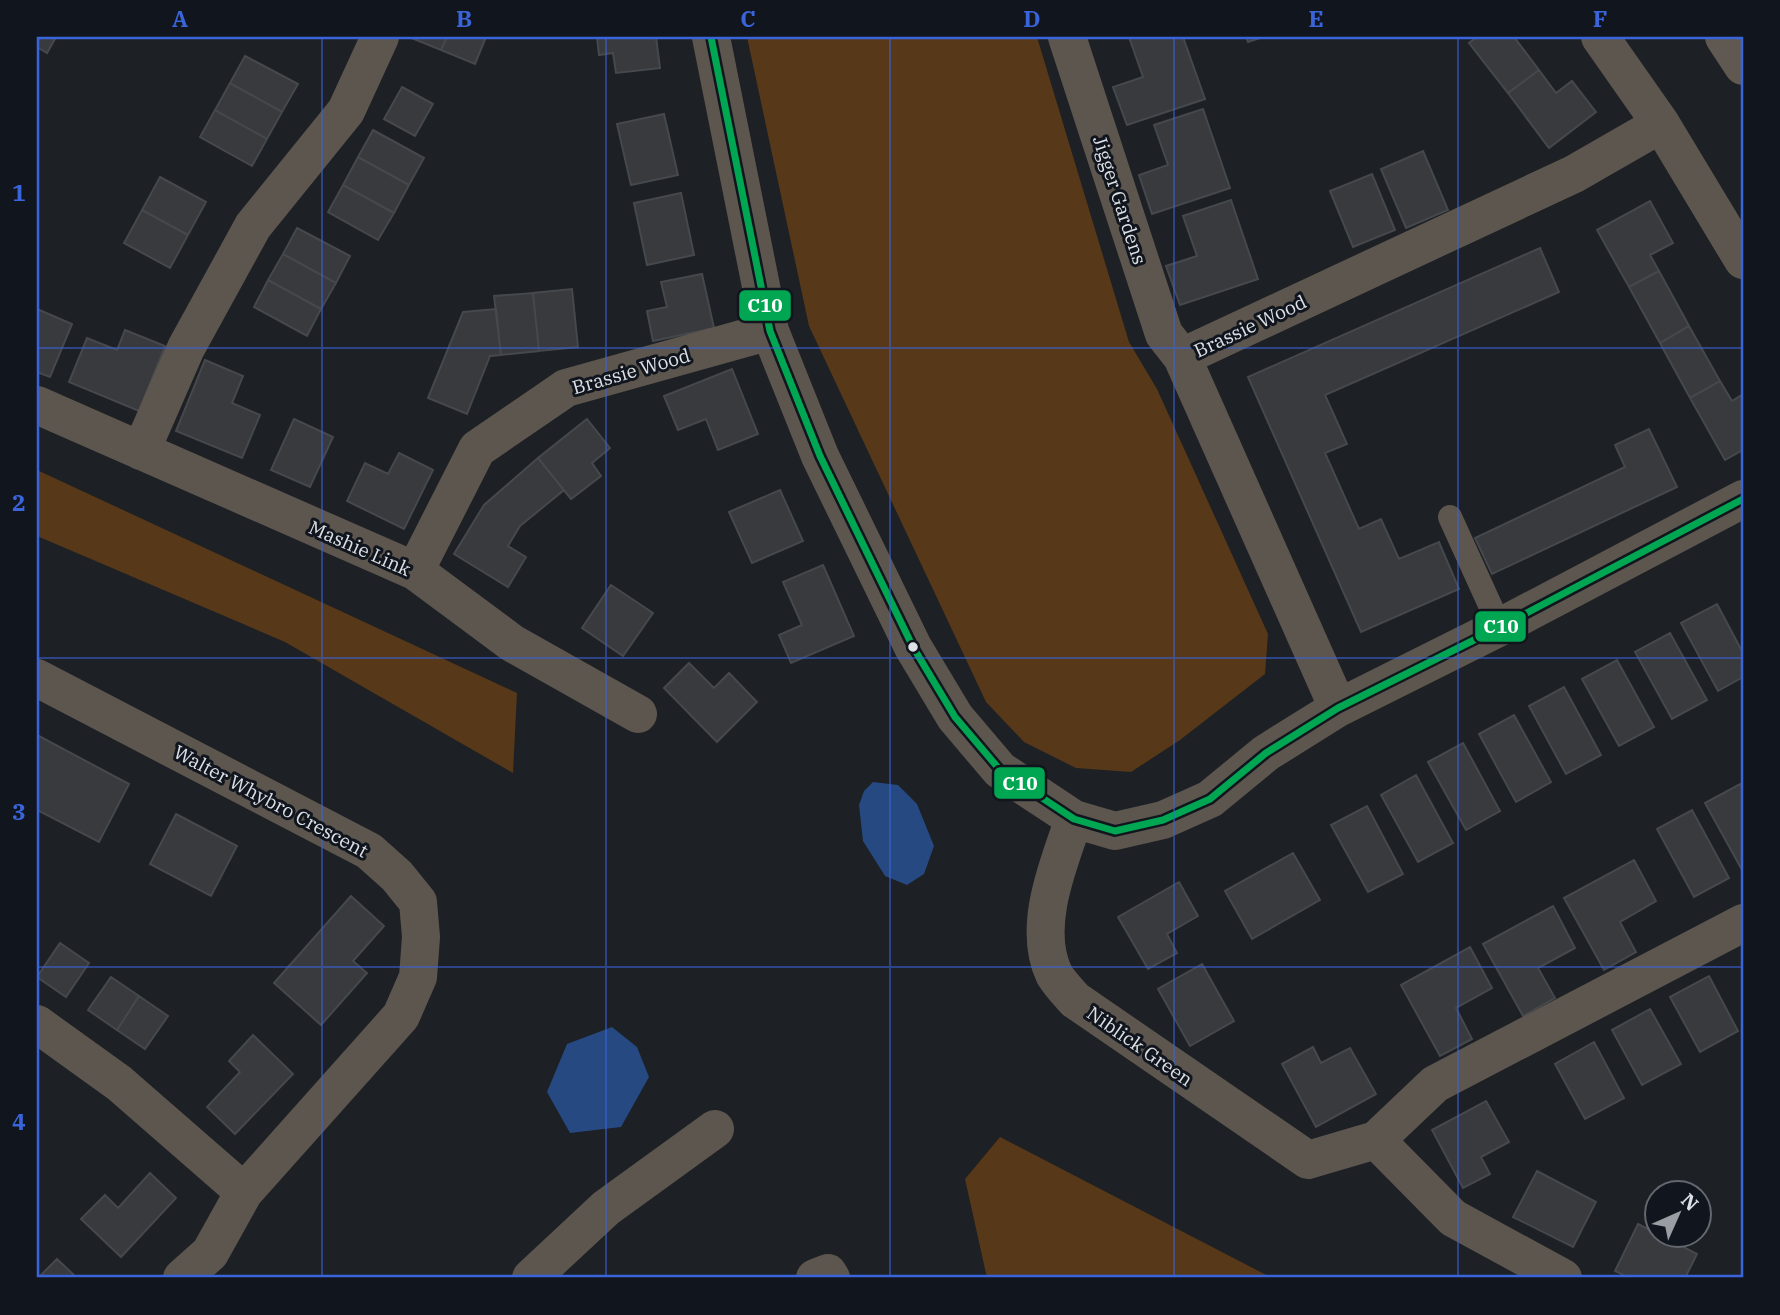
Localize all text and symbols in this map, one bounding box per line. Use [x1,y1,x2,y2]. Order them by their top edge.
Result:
text: A [172,3,188,33]
text: B [456,3,472,33]
text: C [740,3,756,33]
text: D [1023,3,1041,33]
text: E [1308,3,1324,33]
text: F [1593,3,1607,33]
street label: Jigger Gardens [1088,133,1152,267]
text: 1 [12,177,26,207]
line badge: C10 [738,289,792,322]
street label: Brassie Wood [1190,289,1310,363]
text: C10 [747,293,783,317]
street label: Brassie Wood [569,343,693,399]
text: 2 [12,487,26,517]
street label: Mashie Link [305,515,415,581]
line badge: C10 [1474,610,1527,643]
text: C10 [1483,614,1519,638]
unlabelled marker [906,640,920,654]
street label: Walter Whybro Crescent [170,740,373,863]
line badge: C10 [993,766,1046,800]
text: C10 [1002,771,1038,795]
text: 3 [12,796,26,826]
street label: Niblick Green [1082,1001,1198,1091]
text: 4 [12,1106,26,1136]
north arrow [1644,1178,1714,1248]
text: N [1676,1188,1704,1216]

